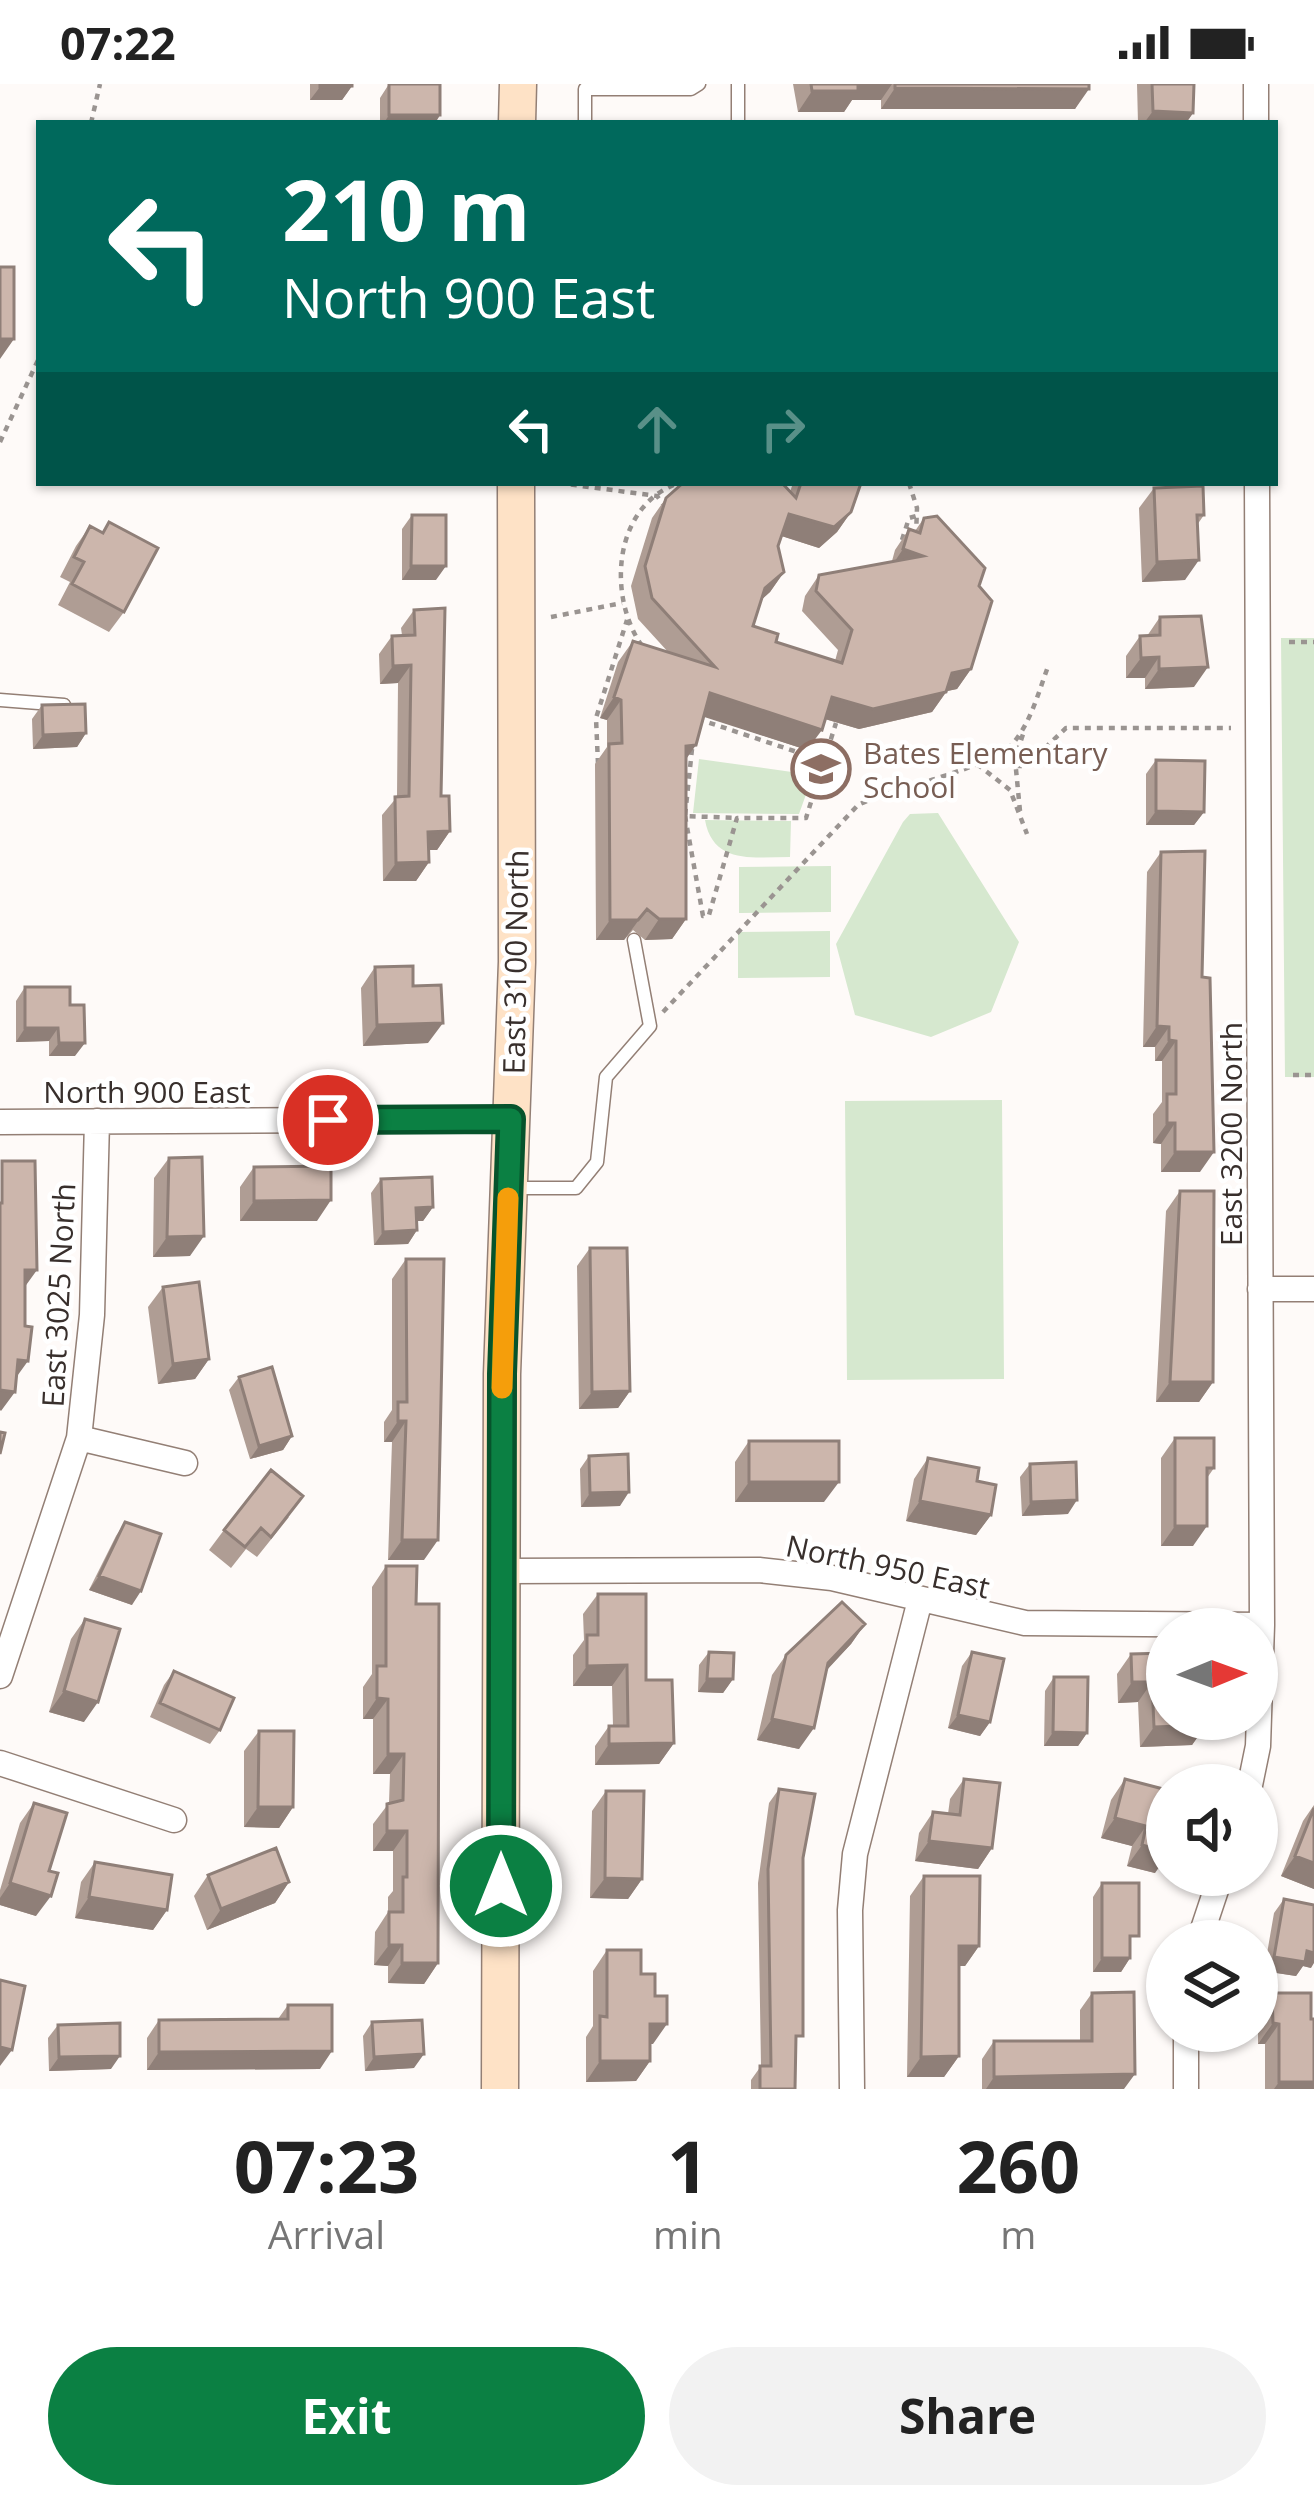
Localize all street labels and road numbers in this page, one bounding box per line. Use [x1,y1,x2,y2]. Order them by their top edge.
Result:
street label: East 3100 North [493,849,537,1075]
street label: East 3200 North [1210,1022,1251,1246]
street label: North 900 East [43,1071,251,1112]
street label: East 3025 North [32,1182,84,1408]
street label: North 950 East [782,1524,994,1608]

